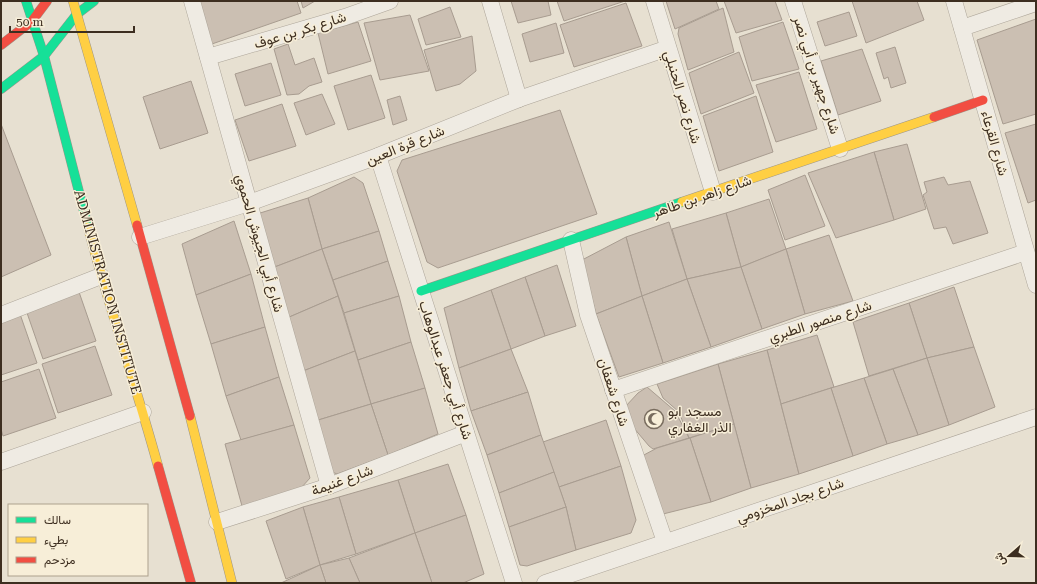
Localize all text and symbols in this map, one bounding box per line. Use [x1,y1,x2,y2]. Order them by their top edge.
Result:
scale bar [10,8,134,34]
street label: شارع بكر بن عوف [252,8,349,54]
street label: شارع جهير بن أبي نصر [786,13,844,137]
text: 50 m [16,15,43,29]
street label: شارع نصر الحنبلي [657,48,705,147]
street label: شارع القرعاء [975,109,1012,178]
street label: شارع قرة العين [363,122,448,171]
street label: شارع أبي الجيوش الحموي [229,172,287,315]
street label: شارع زاهر بن طاهر [650,172,754,224]
street label: ADMINISTRATION INSTITUTE [71,188,145,396]
street label: شارع منصور الطبري [766,297,875,349]
street label: شارع أبي جعفر عبدالوهاب [412,299,476,443]
street label: شارع شعفان [593,356,633,429]
place label: مسجد ابو الذر الغفاري [668,403,732,439]
mosque icon: مسجد ابو الذر الغفاري [643,408,665,430]
street label: شارع غنيمة [309,462,376,501]
street label: شارع بجاد المخزومي [734,474,847,530]
legend [8,504,148,576]
text: سالك [44,513,71,527]
text: بطيء [44,533,68,550]
north arrow [989,536,1029,576]
text: ش [992,551,1008,568]
text: مزدحم [44,553,75,568]

